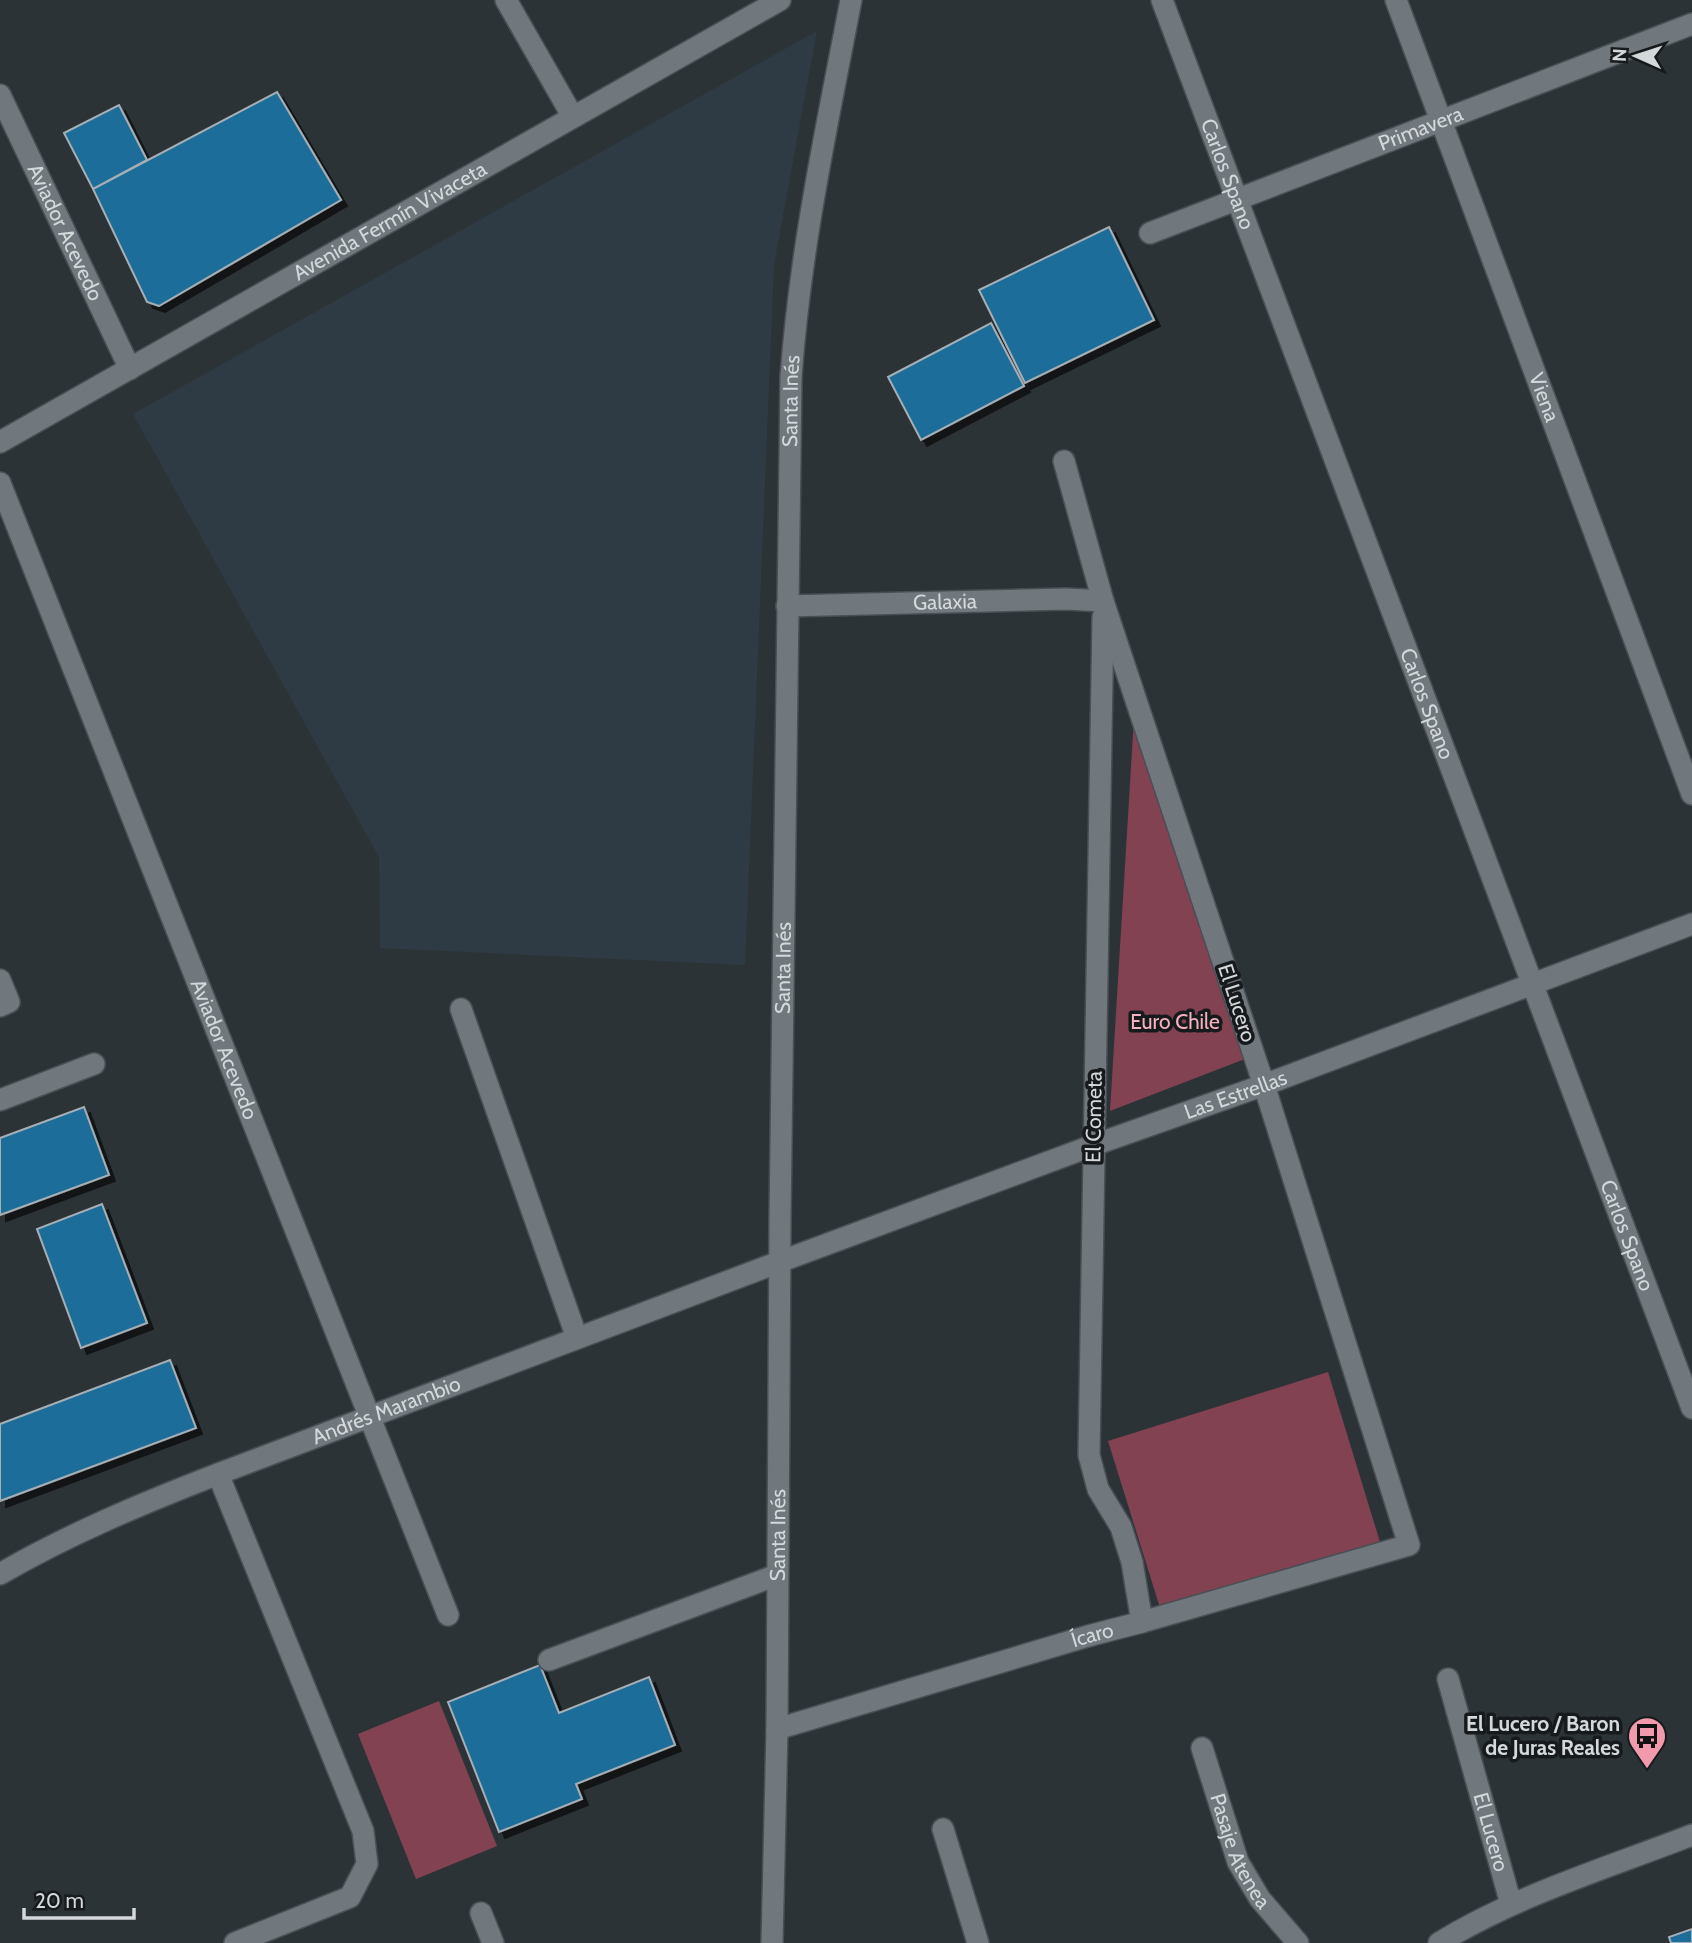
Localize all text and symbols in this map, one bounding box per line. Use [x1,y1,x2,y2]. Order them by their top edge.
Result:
north arrow [1601,21,1671,91]
text: N [1608,48,1631,62]
street label: Primavera [1375,101,1466,156]
street label: Carlos Spano [1196,115,1260,233]
street label: Avenida Fermín Vivaceta [288,156,491,285]
street label: Aviador Acevedo [22,160,109,305]
street label: Santa Inés [777,354,805,447]
street label: Viena [1524,369,1565,425]
street label: Galaxia [913,588,977,615]
street label: Carlos Spano [1395,645,1460,763]
street label: Santa Inés [770,922,796,1014]
street label: El Lucero [1213,961,1262,1045]
street label: Aviador Acevedo [186,975,264,1123]
park label: Euro Chile [1130,1009,1220,1034]
street label: Las Estrellas [1181,1064,1291,1124]
street label: El Cometa [1080,1071,1107,1163]
street label: Carlos Spano [1595,1176,1660,1294]
street label: Andrés Marambio [308,1371,464,1449]
street label: Santa Inés [765,1489,790,1581]
street label: Ícaro [1068,1617,1116,1652]
place label: El Lucero / Baron de Juras Reales [1466,1711,1620,1760]
bus stop icon: El Lucero / Baron de Juras Reales [1626,1715,1668,1770]
street label: Pasaje Atenea [1205,1790,1276,1914]
street label: El Lucero [1468,1790,1514,1874]
scale bar [24,1876,135,1920]
text: 20 m [35,1888,84,1913]

